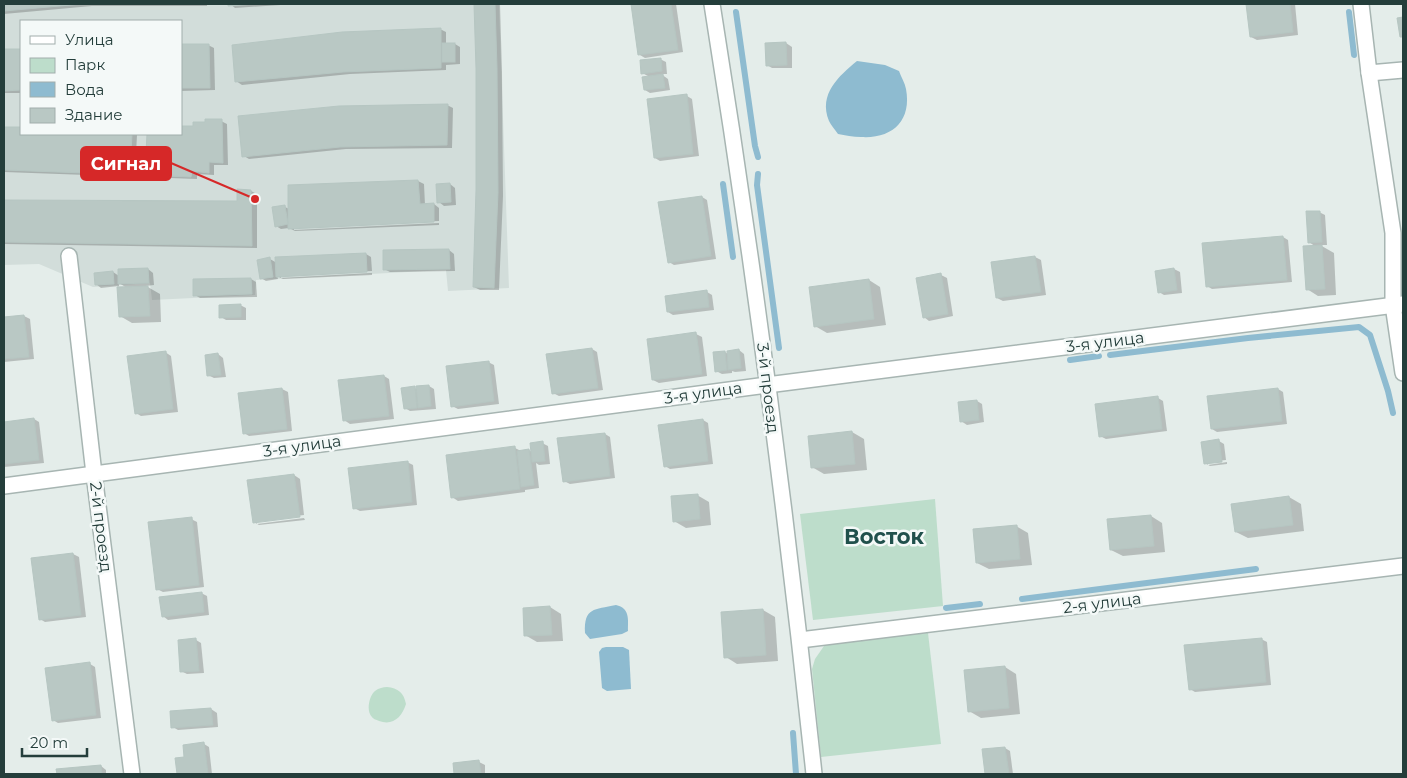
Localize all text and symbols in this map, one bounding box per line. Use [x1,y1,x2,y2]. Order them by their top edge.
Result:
legend [20,20,182,135]
text: Улица [65,30,113,49]
text: Парк [65,55,105,74]
text: Вода [65,80,104,99]
text: Здание [65,105,123,124]
callout: Сигнал [81,147,171,180]
text: Сигнал [91,153,161,175]
street label: 3-я улица [1065,328,1145,356]
street label: 3-й проезд [753,342,783,434]
street label: 3-я улица [663,378,743,408]
street label: 3-я улица [262,431,342,461]
street label: 2-й проезд [86,481,116,573]
district label: Восток [844,524,924,549]
street label: 2-я улица [1062,589,1142,617]
scale bar [22,726,88,758]
text: 20 m [30,733,68,752]

